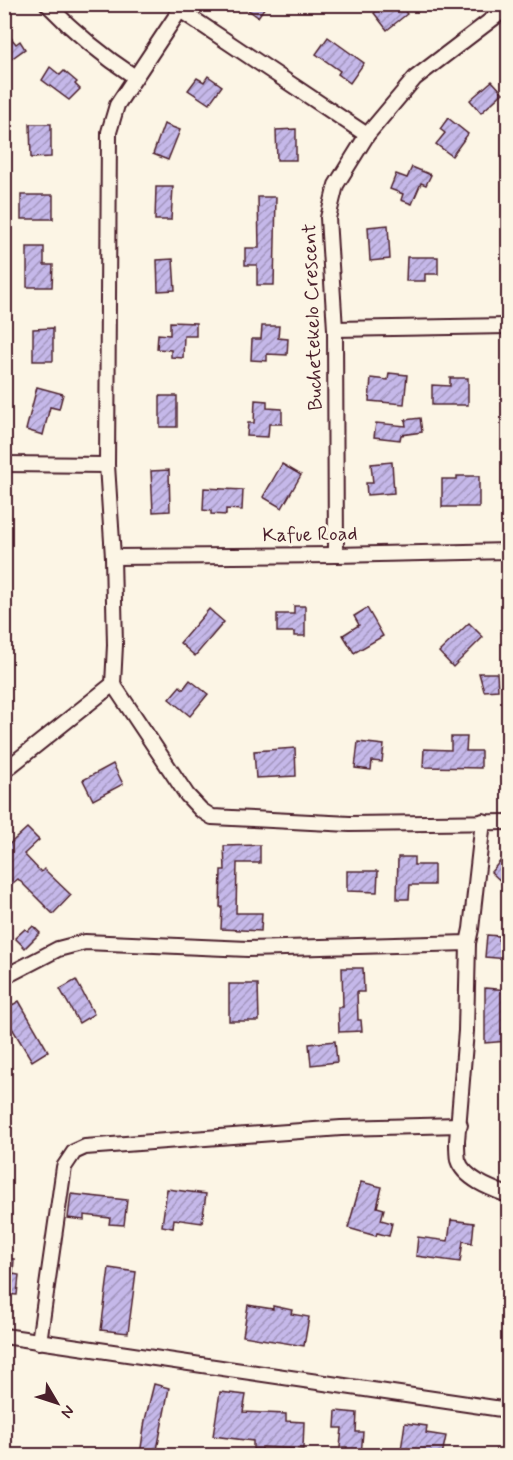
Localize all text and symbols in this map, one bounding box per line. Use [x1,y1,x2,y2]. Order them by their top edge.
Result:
street label: Buchetekelo Crescent [296,223,330,411]
street label: Kafue Road [262,521,358,549]
north arrow [27,1373,87,1433]
text: N [56,1401,79,1422]

